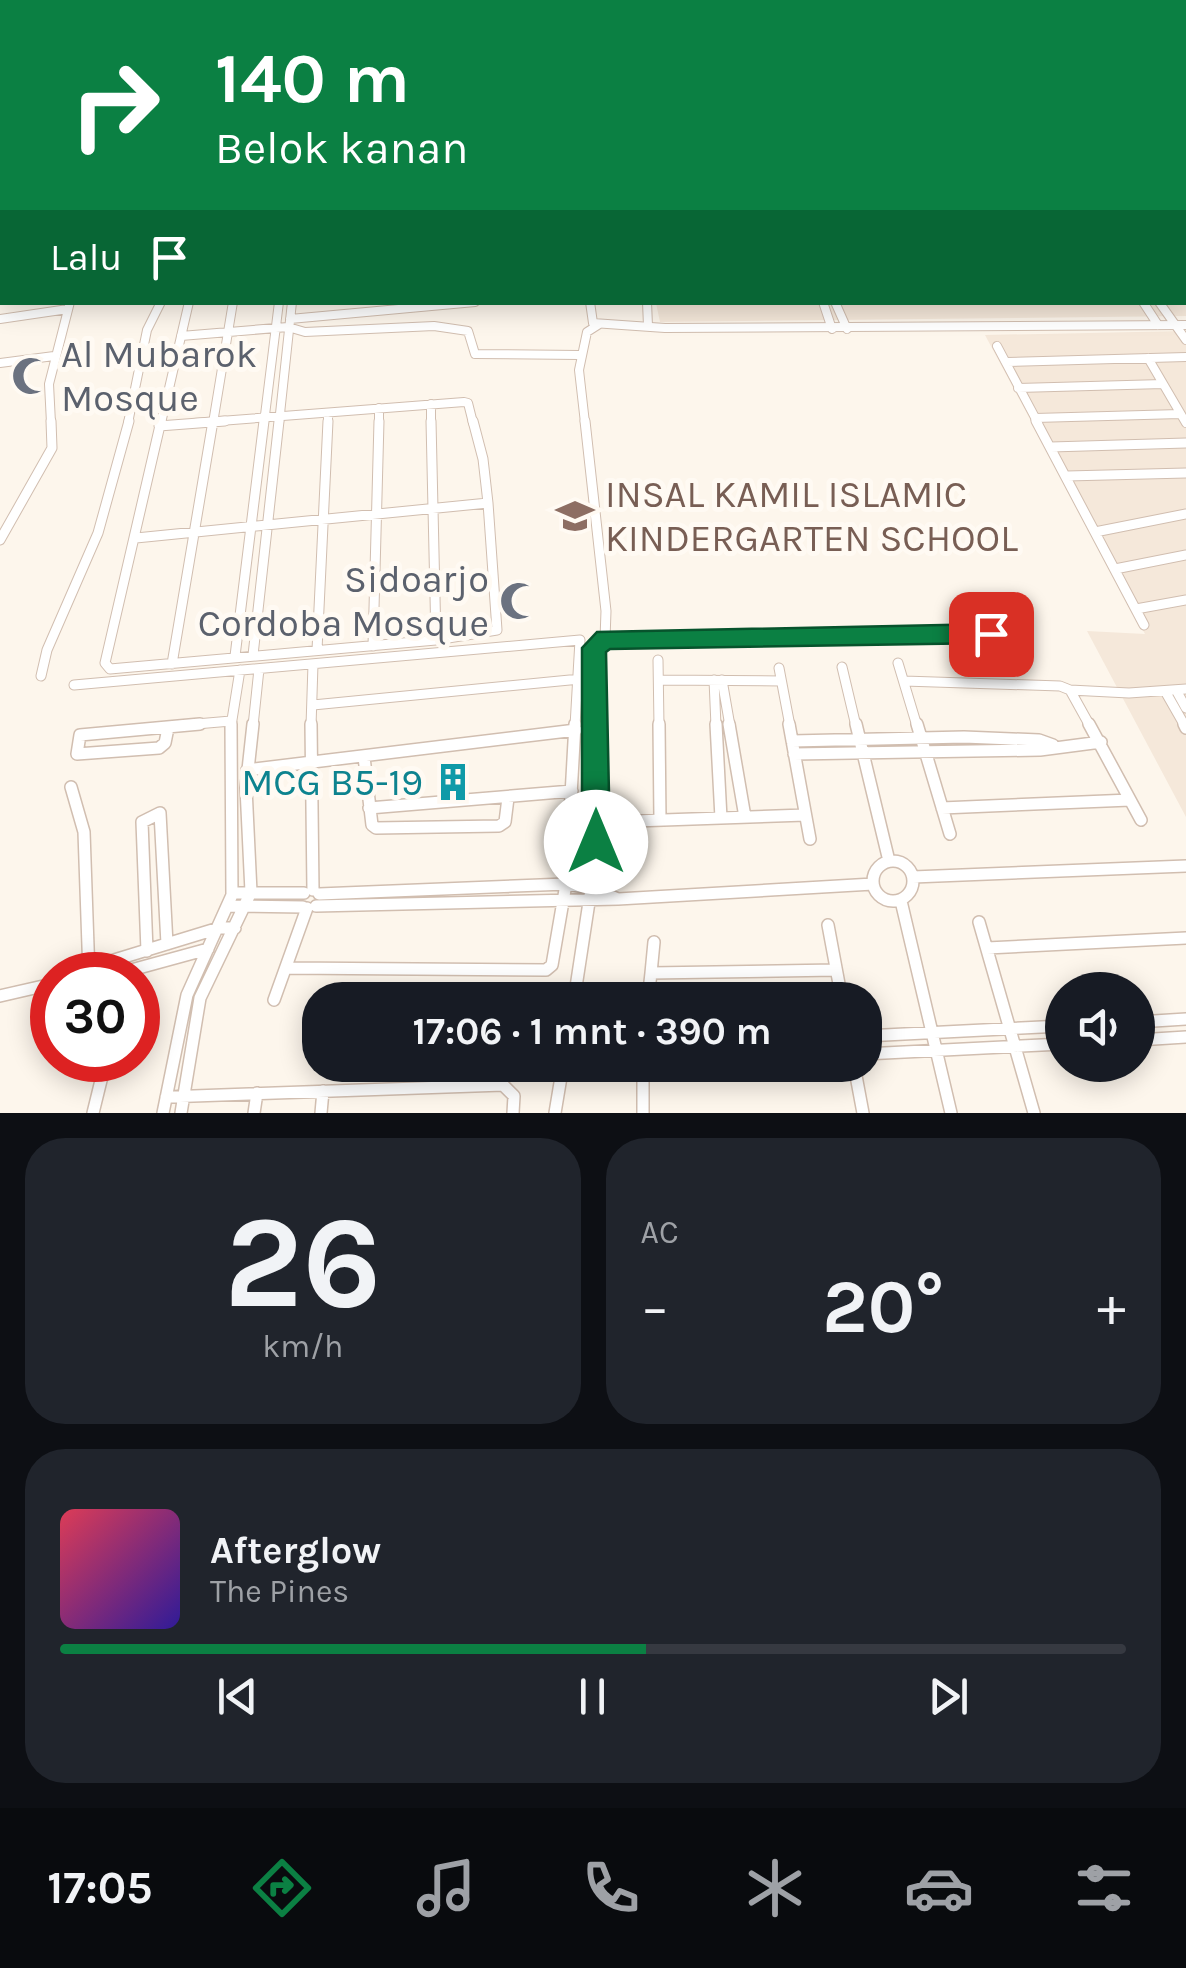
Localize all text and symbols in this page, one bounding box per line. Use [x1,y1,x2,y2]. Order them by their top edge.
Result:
text: 140 m [215,38,410,120]
icon: right [50,40,180,170]
text: Belok kanan [215,122,469,174]
icon: arrive [142,230,197,285]
text: Lalu [50,235,122,280]
place label: Al Mubarok Mosque [61,332,257,421]
mosque icon: Al Mubarok Mosque [10,355,52,397]
place label: INSAL KAMIL ISLAMIC KINDERGARTEN SCHOOL [605,472,1018,561]
school or university icon: INSAL KAMIL ISLAMIC KINDERGARTEN SCHOOL [554,495,596,537]
place label: Sidoarjo Cordoba Mosque [198,557,489,646]
mosque icon: Sidoarjo Cordoba Mosque [498,580,540,622]
pin [949,592,1034,677]
icon: arrive [964,607,1019,662]
place label: MCG B5-19 [241,760,423,805]
building icon: MCG B5-19 [432,761,474,803]
position arrow [544,790,648,894]
speed limit sign: 30 [30,952,160,1082]
map controls [1045,972,1155,1082]
button: sound [1045,972,1155,1082]
text: 17:06 · 1 mnt · 390 m [412,1009,772,1054]
text: 26 [224,1187,382,1339]
text: AC [641,1214,679,1251]
text: 20° [822,1263,944,1351]
text: − [641,1275,669,1339]
text: + [1097,1275,1126,1339]
text: km/h [262,1328,343,1365]
text: Afterglow [210,1528,381,1573]
text: The Pines [210,1573,349,1610]
icon: previous [210,1669,265,1724]
icon: pause [565,1669,620,1724]
icon: next [921,1669,976,1724]
icon: directions [247,1853,317,1923]
icon: music [411,1853,481,1923]
icon: phone [576,1853,646,1923]
icon: climate [740,1853,810,1923]
icon: car [904,1853,974,1923]
icon: filters [1069,1853,1139,1923]
text: 17:05 [47,1862,152,1914]

